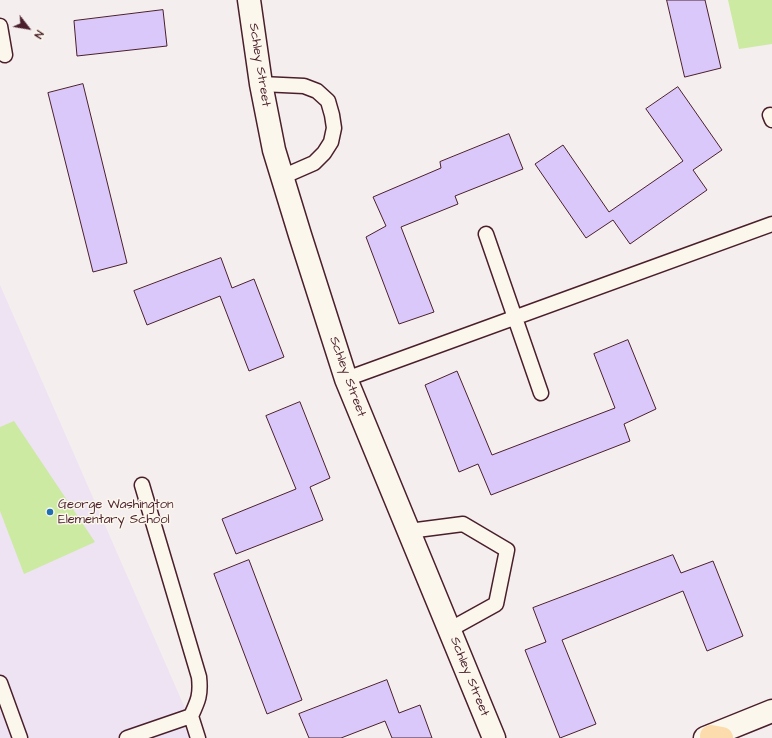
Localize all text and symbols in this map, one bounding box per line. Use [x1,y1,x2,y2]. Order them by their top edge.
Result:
north arrow [8,8,48,48]
street label: Schley Street [245,22,273,108]
text: N [31,28,47,41]
street label: Schley Street [325,335,369,419]
place label: George Washington Elementary School [58,497,174,528]
marker: George Washington Elementary School [45,507,55,517]
street label: Schley Street [446,635,492,719]

